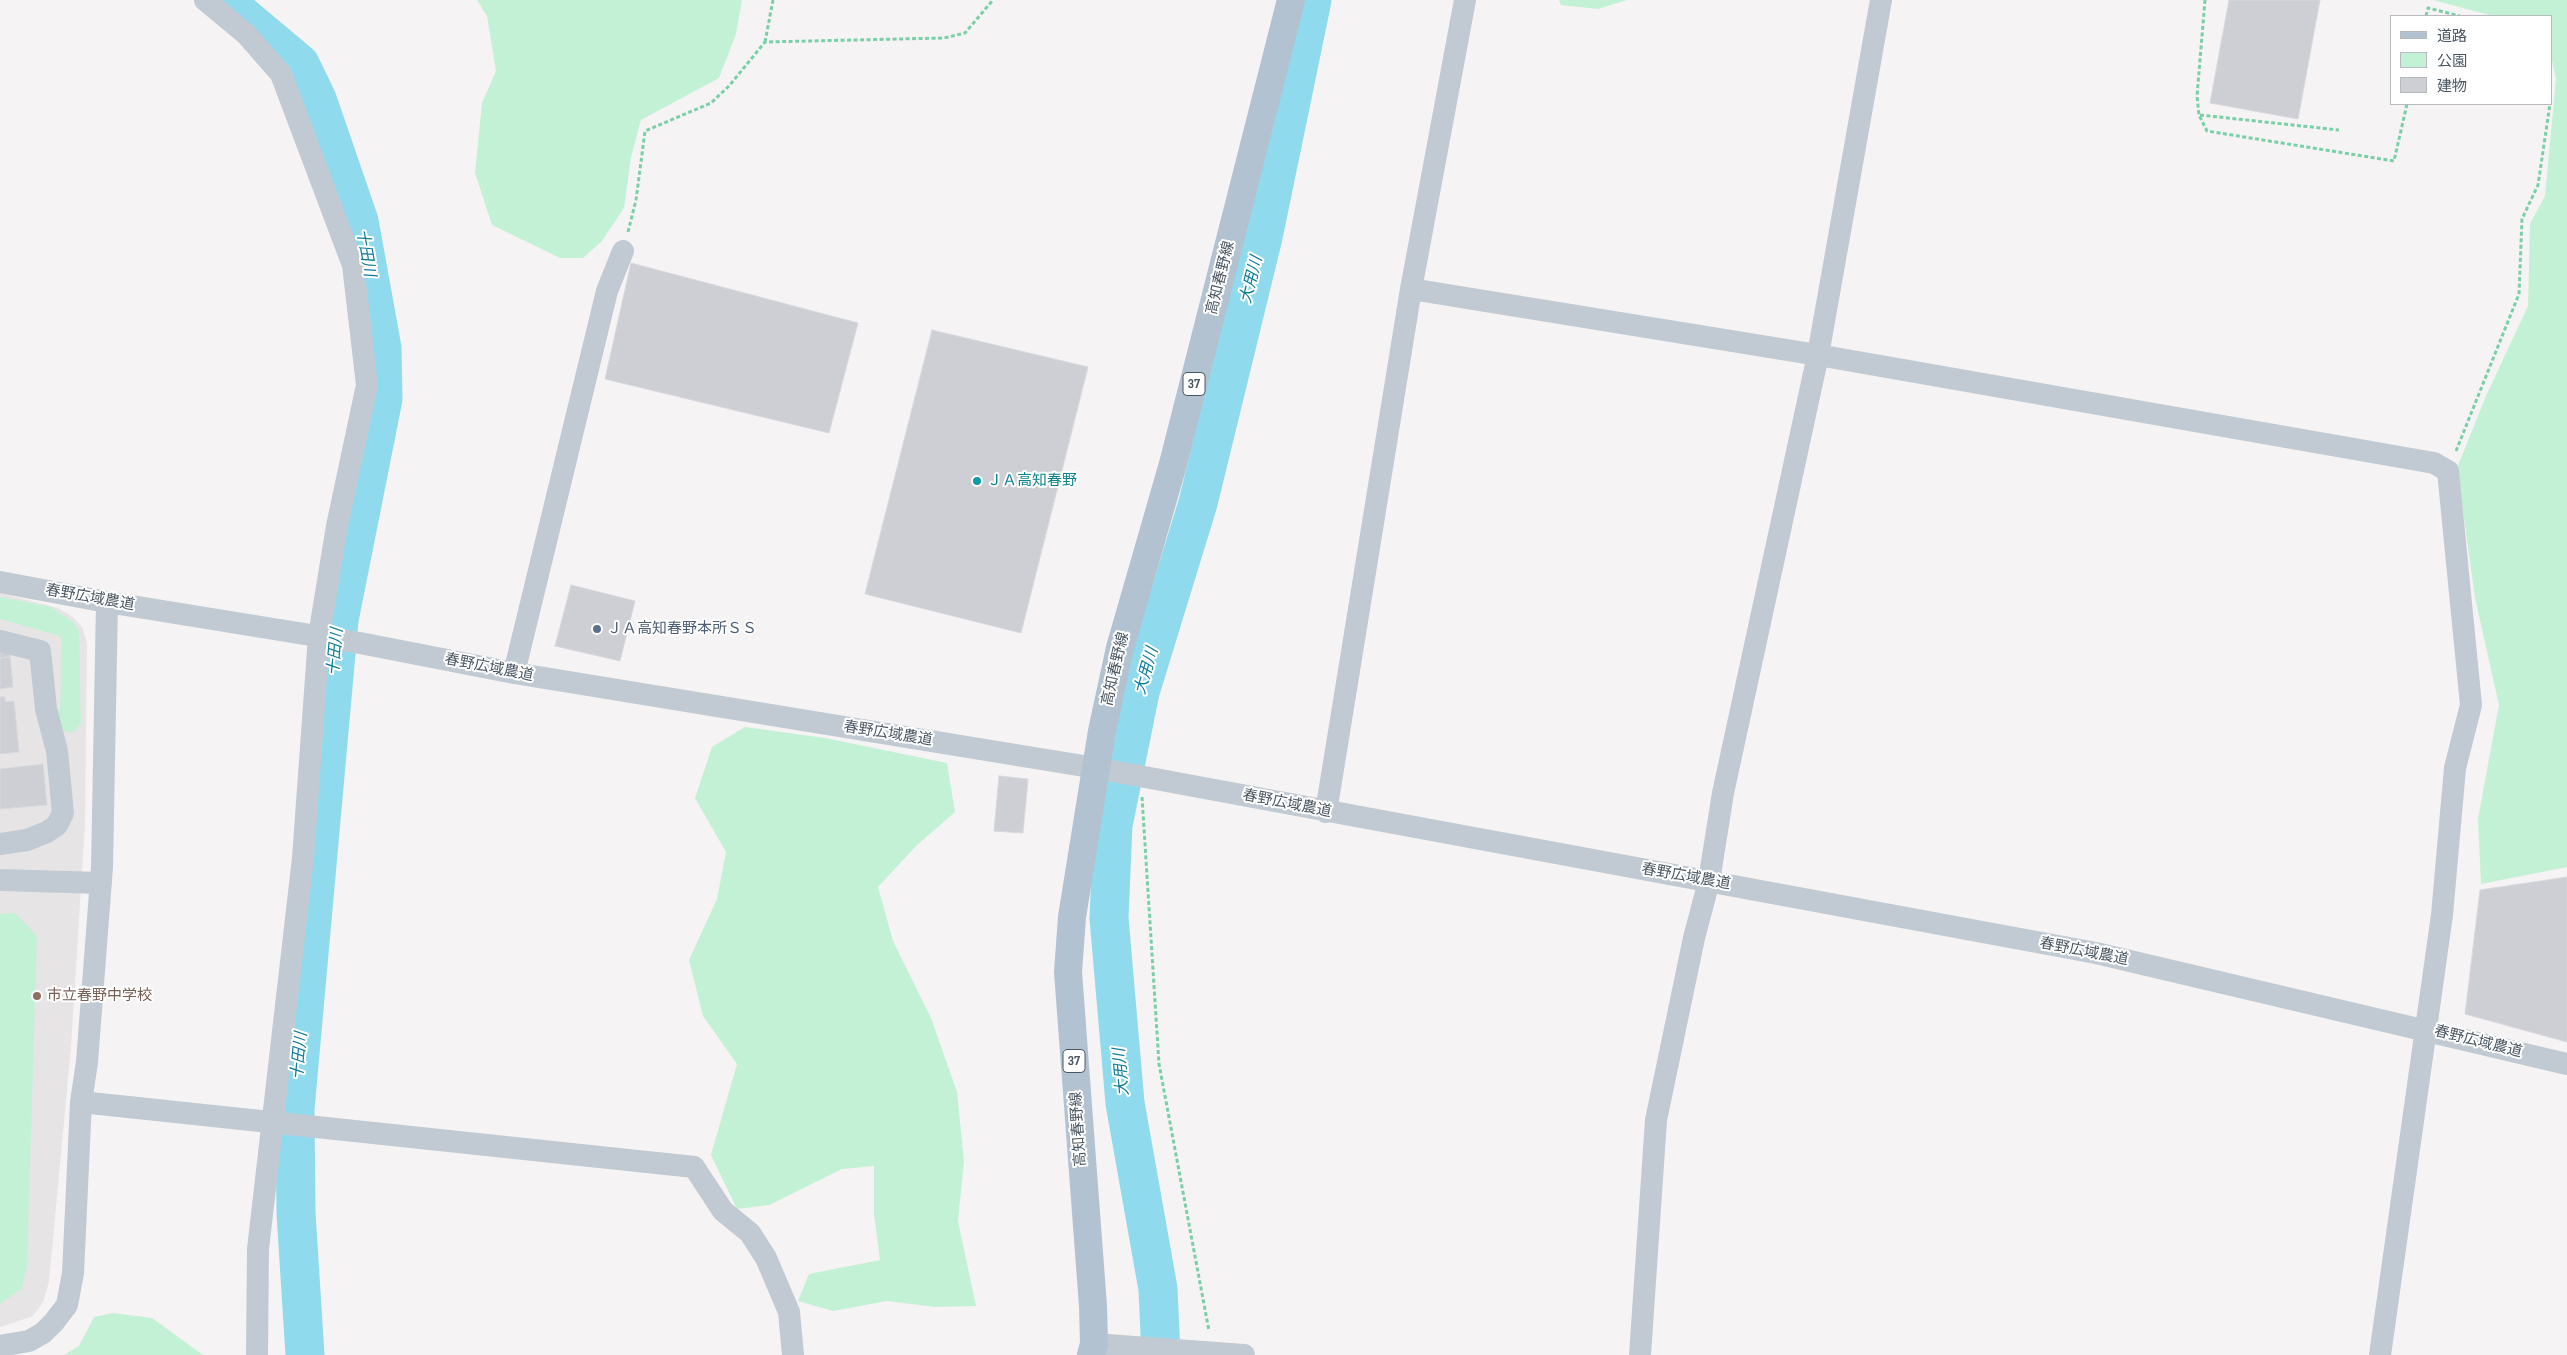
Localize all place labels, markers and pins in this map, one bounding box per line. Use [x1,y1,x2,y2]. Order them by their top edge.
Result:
place label: ＪＡ高知春野 [987,472,1077,490]
marker: ＪＡ高知春野 [971,475,983,487]
place label: ＪＡ高知春野本所ＳＳ [607,620,757,638]
marker: ＪＡ高知春野本所ＳＳ [591,623,603,635]
place label: 市立春野中学校 [47,987,152,1005]
marker: 市立春野中学校 [31,990,43,1002]

